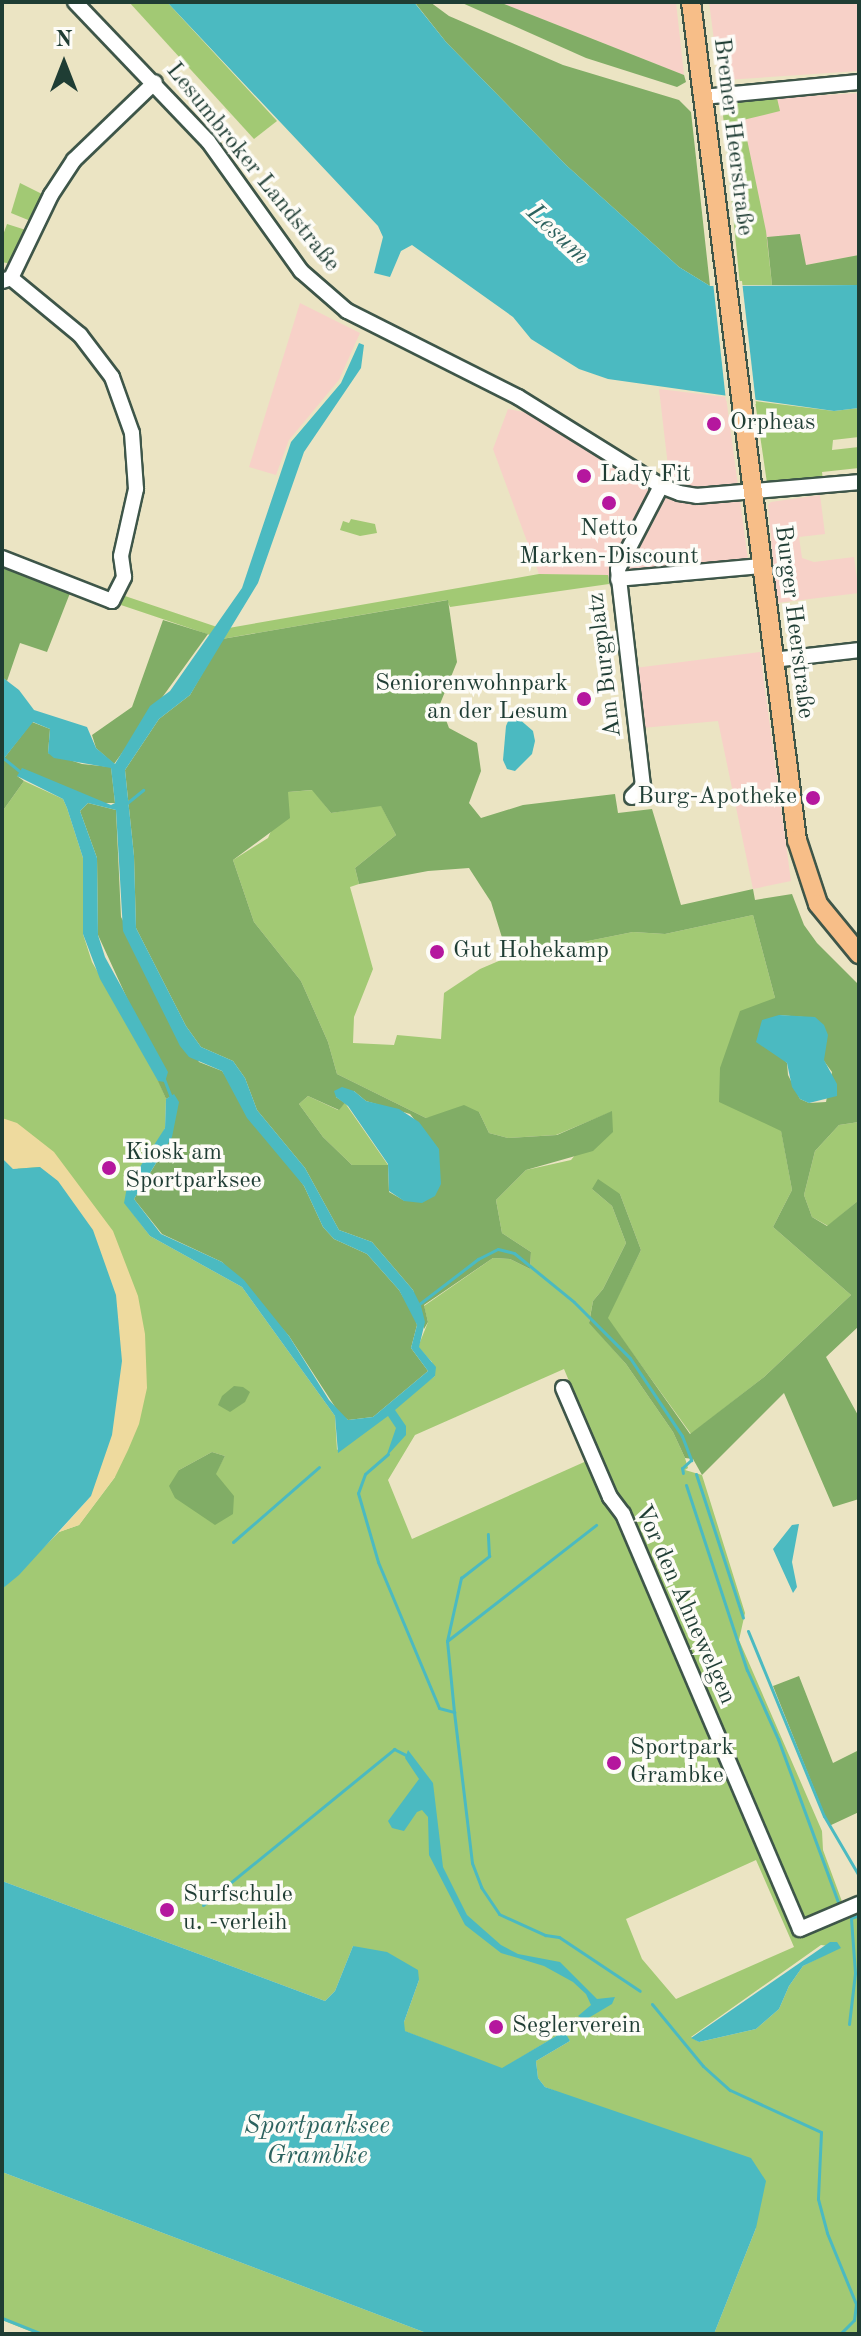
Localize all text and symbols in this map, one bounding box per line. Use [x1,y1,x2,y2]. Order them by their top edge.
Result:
north arrow [24,24,104,104]
text: N [56,29,72,51]
street label: Bremer Heerstraße [706,36,758,238]
street label: Lesumbroker Landstraße [159,57,345,279]
water label: Lesum [519,198,595,272]
place label: Orpheas [730,410,815,438]
marker: Orpheas [705,415,723,433]
place label: Lady Fit [600,462,691,490]
marker: Lady Fit [575,467,593,485]
marker: Netto Marken-Discount [600,494,618,512]
place label: Netto Marken-Discount [519,516,699,572]
street label: Burger Heerstraße [767,524,819,720]
street label: Am Burgplatz [583,591,629,739]
place label: Seniorenwohnpark an der Lesum [375,671,568,727]
marker: Seniorenwohnpark an der Lesum [575,690,593,708]
place label: Burg-Apotheke [637,784,797,812]
marker: Burg-Apotheke [804,789,822,807]
place label: Gut Hohekamp [453,938,609,966]
marker: Gut Hohekamp [428,943,446,961]
place label: Kiosk am Sportparksee [125,1140,262,1196]
marker: Kiosk am Sportparksee [100,1159,118,1177]
street label: Vor den Ahnewelgen [627,1501,741,1709]
place label: Sportpark Grambke [630,1735,734,1791]
marker: Sportpark Grambke [605,1754,623,1772]
place label: Surfschule u. -verleih [183,1882,293,1938]
marker: Surfschule u. -verleih [158,1901,176,1919]
place label: Seglerverein [512,2013,641,2041]
marker: Seglerverein [487,2018,505,2036]
water label: Sportparksee Grambke [244,2111,390,2172]

